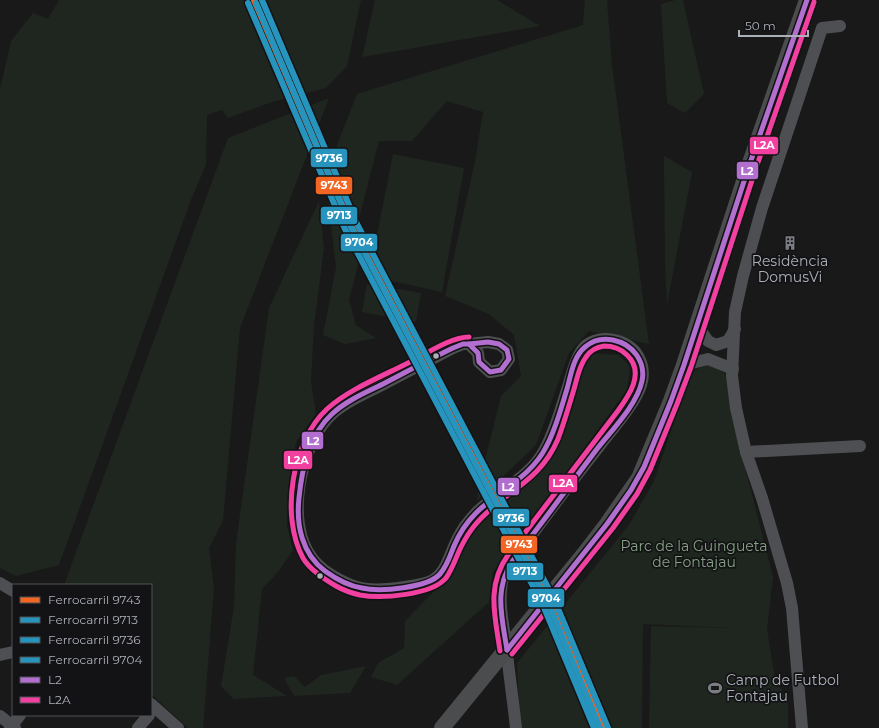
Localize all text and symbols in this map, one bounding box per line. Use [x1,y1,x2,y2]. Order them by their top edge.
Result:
scale bar [739,12,808,38]
text: 50 m [745,18,776,33]
line badge: L2A [749,136,779,155]
text: L2A [753,138,775,152]
line badge: 9736 [310,148,348,168]
text: 9736 [315,151,343,165]
line badge: L2 [736,161,759,180]
text: L2 [740,164,754,178]
line badge: 9743 [315,176,353,195]
text: 9743 [320,178,348,192]
line badge: 9713 [320,206,358,225]
text: 9713 [327,208,352,222]
line badge: 9704 [340,233,378,252]
text: 9704 [345,235,374,249]
building icon: Residència DomusVi [782,235,798,251]
place label: Residència DomusVi [752,252,828,286]
unlabelled marker [431,351,441,361]
line badge: L2 [301,431,324,450]
text: L2 [306,434,320,448]
line badge: L2A [283,450,313,470]
text: L2A [287,453,309,467]
line badge: L2A [548,474,578,493]
text: L2A [552,476,574,490]
line badge: L2 [497,477,520,496]
text: L2 [501,480,515,494]
line badge: 9736 [492,508,530,527]
text: 9736 [497,511,525,525]
line badge: 9743 [500,535,538,554]
text: 9743 [505,537,533,551]
park label: Parc de la Guingueta de Fontajau [621,537,767,571]
line badge: 9713 [506,562,544,581]
text: 9713 [513,564,538,578]
unlabelled marker [315,571,325,581]
legend [12,584,152,716]
line badge: 9704 [527,588,565,608]
text: 9704 [532,591,561,605]
text: Ferrocarril 9743 [48,592,141,607]
text: Ferrocarril 9713 [48,612,138,627]
text: Ferrocarril 9736 [48,632,141,647]
text: Ferrocarril 9704 [48,652,142,667]
place label: Camp de Futbol Fontajau [726,671,839,705]
text: L2 [48,672,62,687]
sports icon: Camp de Futbol Fontajau [707,680,723,696]
text: L2A [48,692,71,707]

